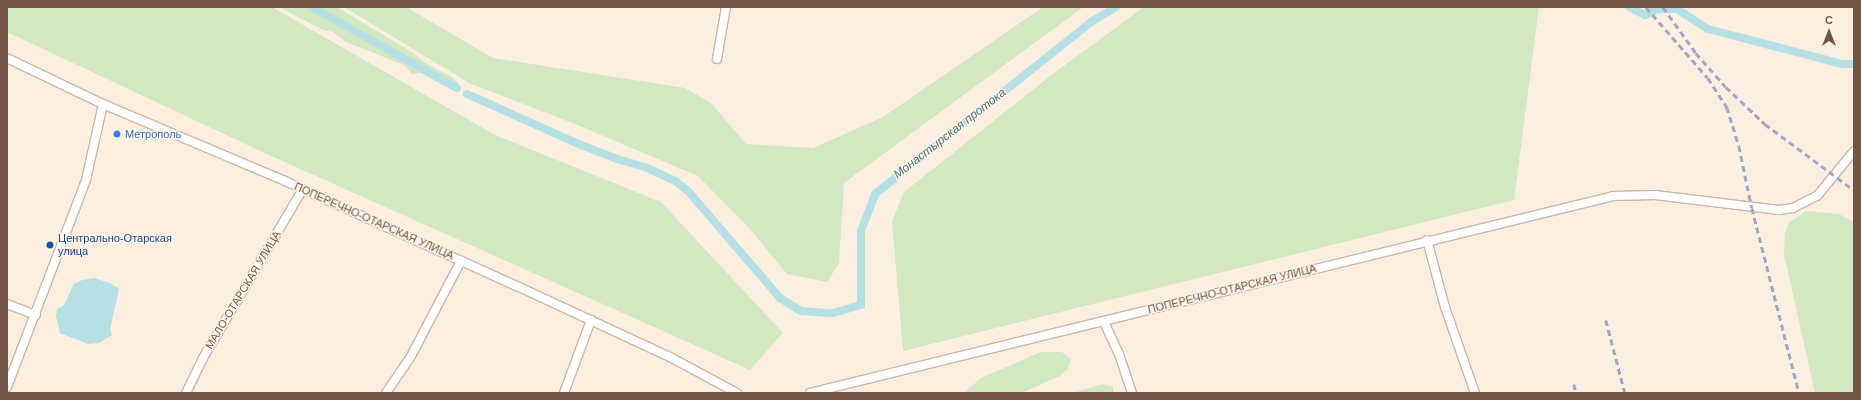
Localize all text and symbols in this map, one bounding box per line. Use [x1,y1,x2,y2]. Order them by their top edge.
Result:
north arrow [1809,12,1849,52]
text: С [1825,14,1833,26]
water label: Монастырская протока [891,86,1009,182]
place label: Метрополь [125,127,181,141]
marker: Метрополь [112,129,122,139]
street label: ПОПЕРЕЧНО-ОТАРСКАЯ УЛИЦА [292,180,456,262]
street label: МАЛО-ОТАРСКАЯ УЛИЦА [202,229,284,351]
place label: Центрально-Отарская улица [58,232,172,258]
marker: Центрально-Отарская улица [45,240,55,250]
street label: ПОПЕРЕЧНО-ОТАРСКАЯ УЛИЦА [1146,262,1318,316]

